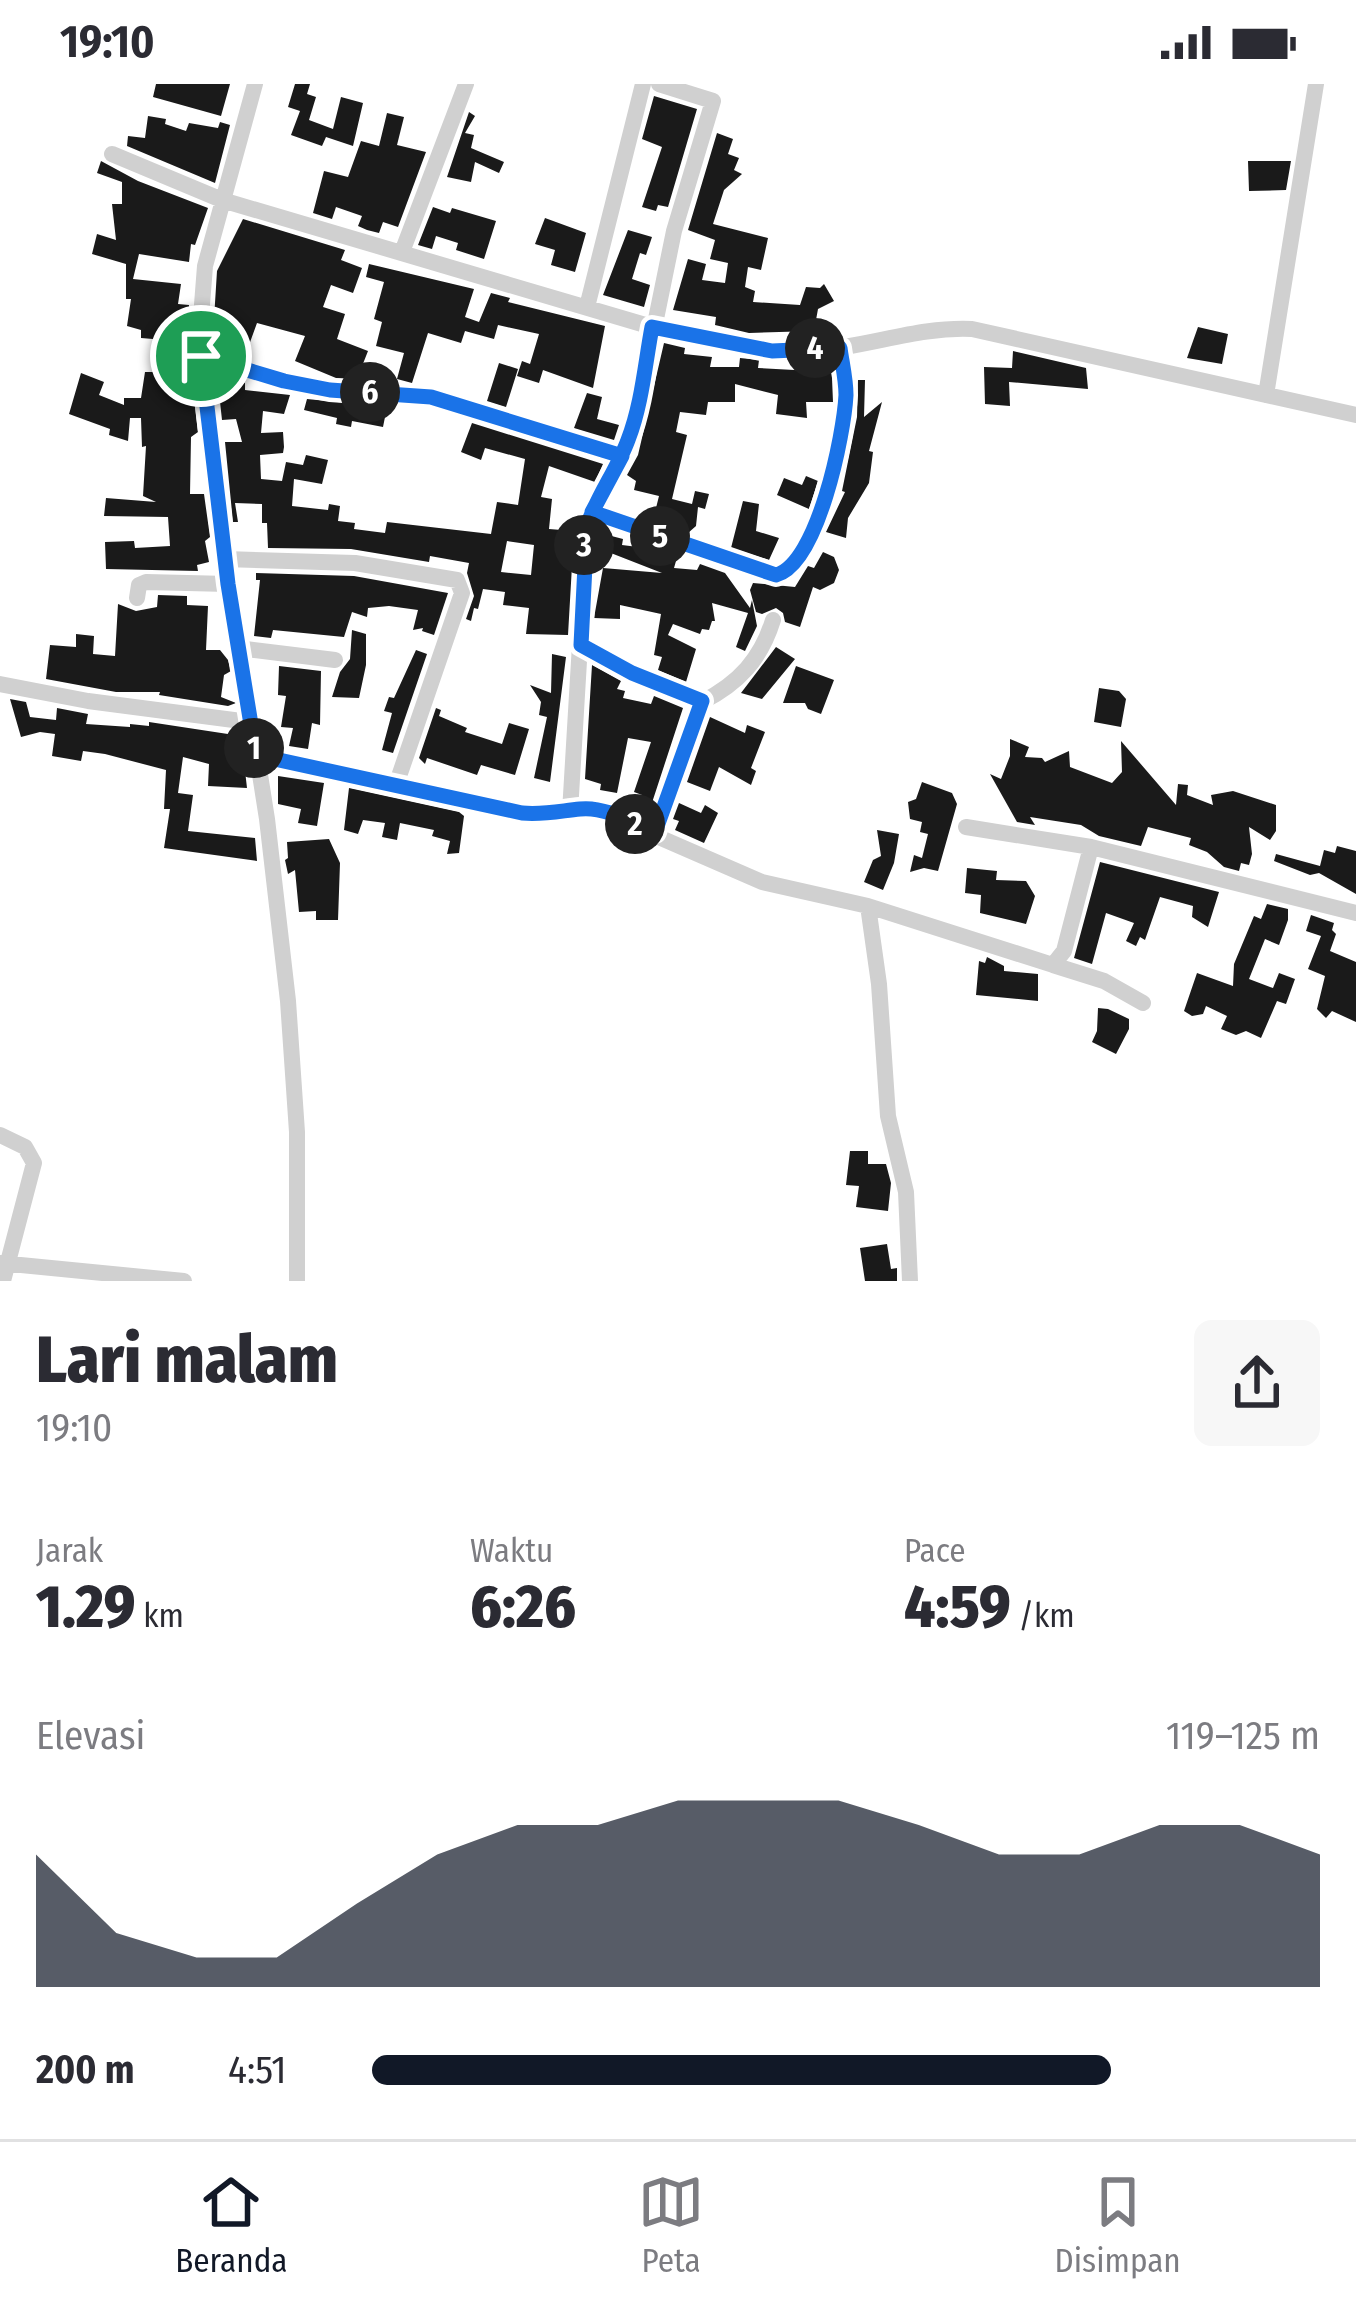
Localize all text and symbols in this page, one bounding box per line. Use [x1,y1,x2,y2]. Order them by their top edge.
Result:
text: 19:10 [60,15,155,69]
pin [150,305,252,407]
pin: 4 [785,318,845,378]
icon: arrive [168,323,234,389]
text: 4 [807,328,823,368]
pin: 6 [340,362,400,422]
text: 6 [361,372,379,412]
pin: 5 [630,506,690,566]
pin: 3 [554,515,614,575]
text: 5 [652,516,668,556]
text: 3 [576,525,592,565]
pin: 1 [224,718,284,778]
text: 1 [247,728,261,768]
pin: 2 [605,794,665,854]
text: 2 [627,804,643,844]
text: Lari malam [36,1320,338,1399]
button: share [1194,1320,1320,1446]
text: 19:10 [36,1405,112,1451]
text: Jarak [36,1531,103,1571]
text: Waktu [470,1531,553,1571]
text: Pace [904,1531,966,1571]
text: 1.29 [36,1571,135,1643]
text: 6:26 [470,1571,576,1643]
text: 4:59 [904,1571,1011,1643]
text: km [135,1596,184,1636]
text: /km [1011,1596,1075,1636]
text: Elevasi [36,1713,145,1759]
text: 119–125 m [1166,1713,1320,1759]
text: 200 m [36,2047,135,2093]
text: 4:51 [228,2047,287,2093]
tab: Beranda [175,2169,288,2281]
tab: Peta [638,2169,704,2281]
tab: Disimpan [1055,2169,1181,2281]

